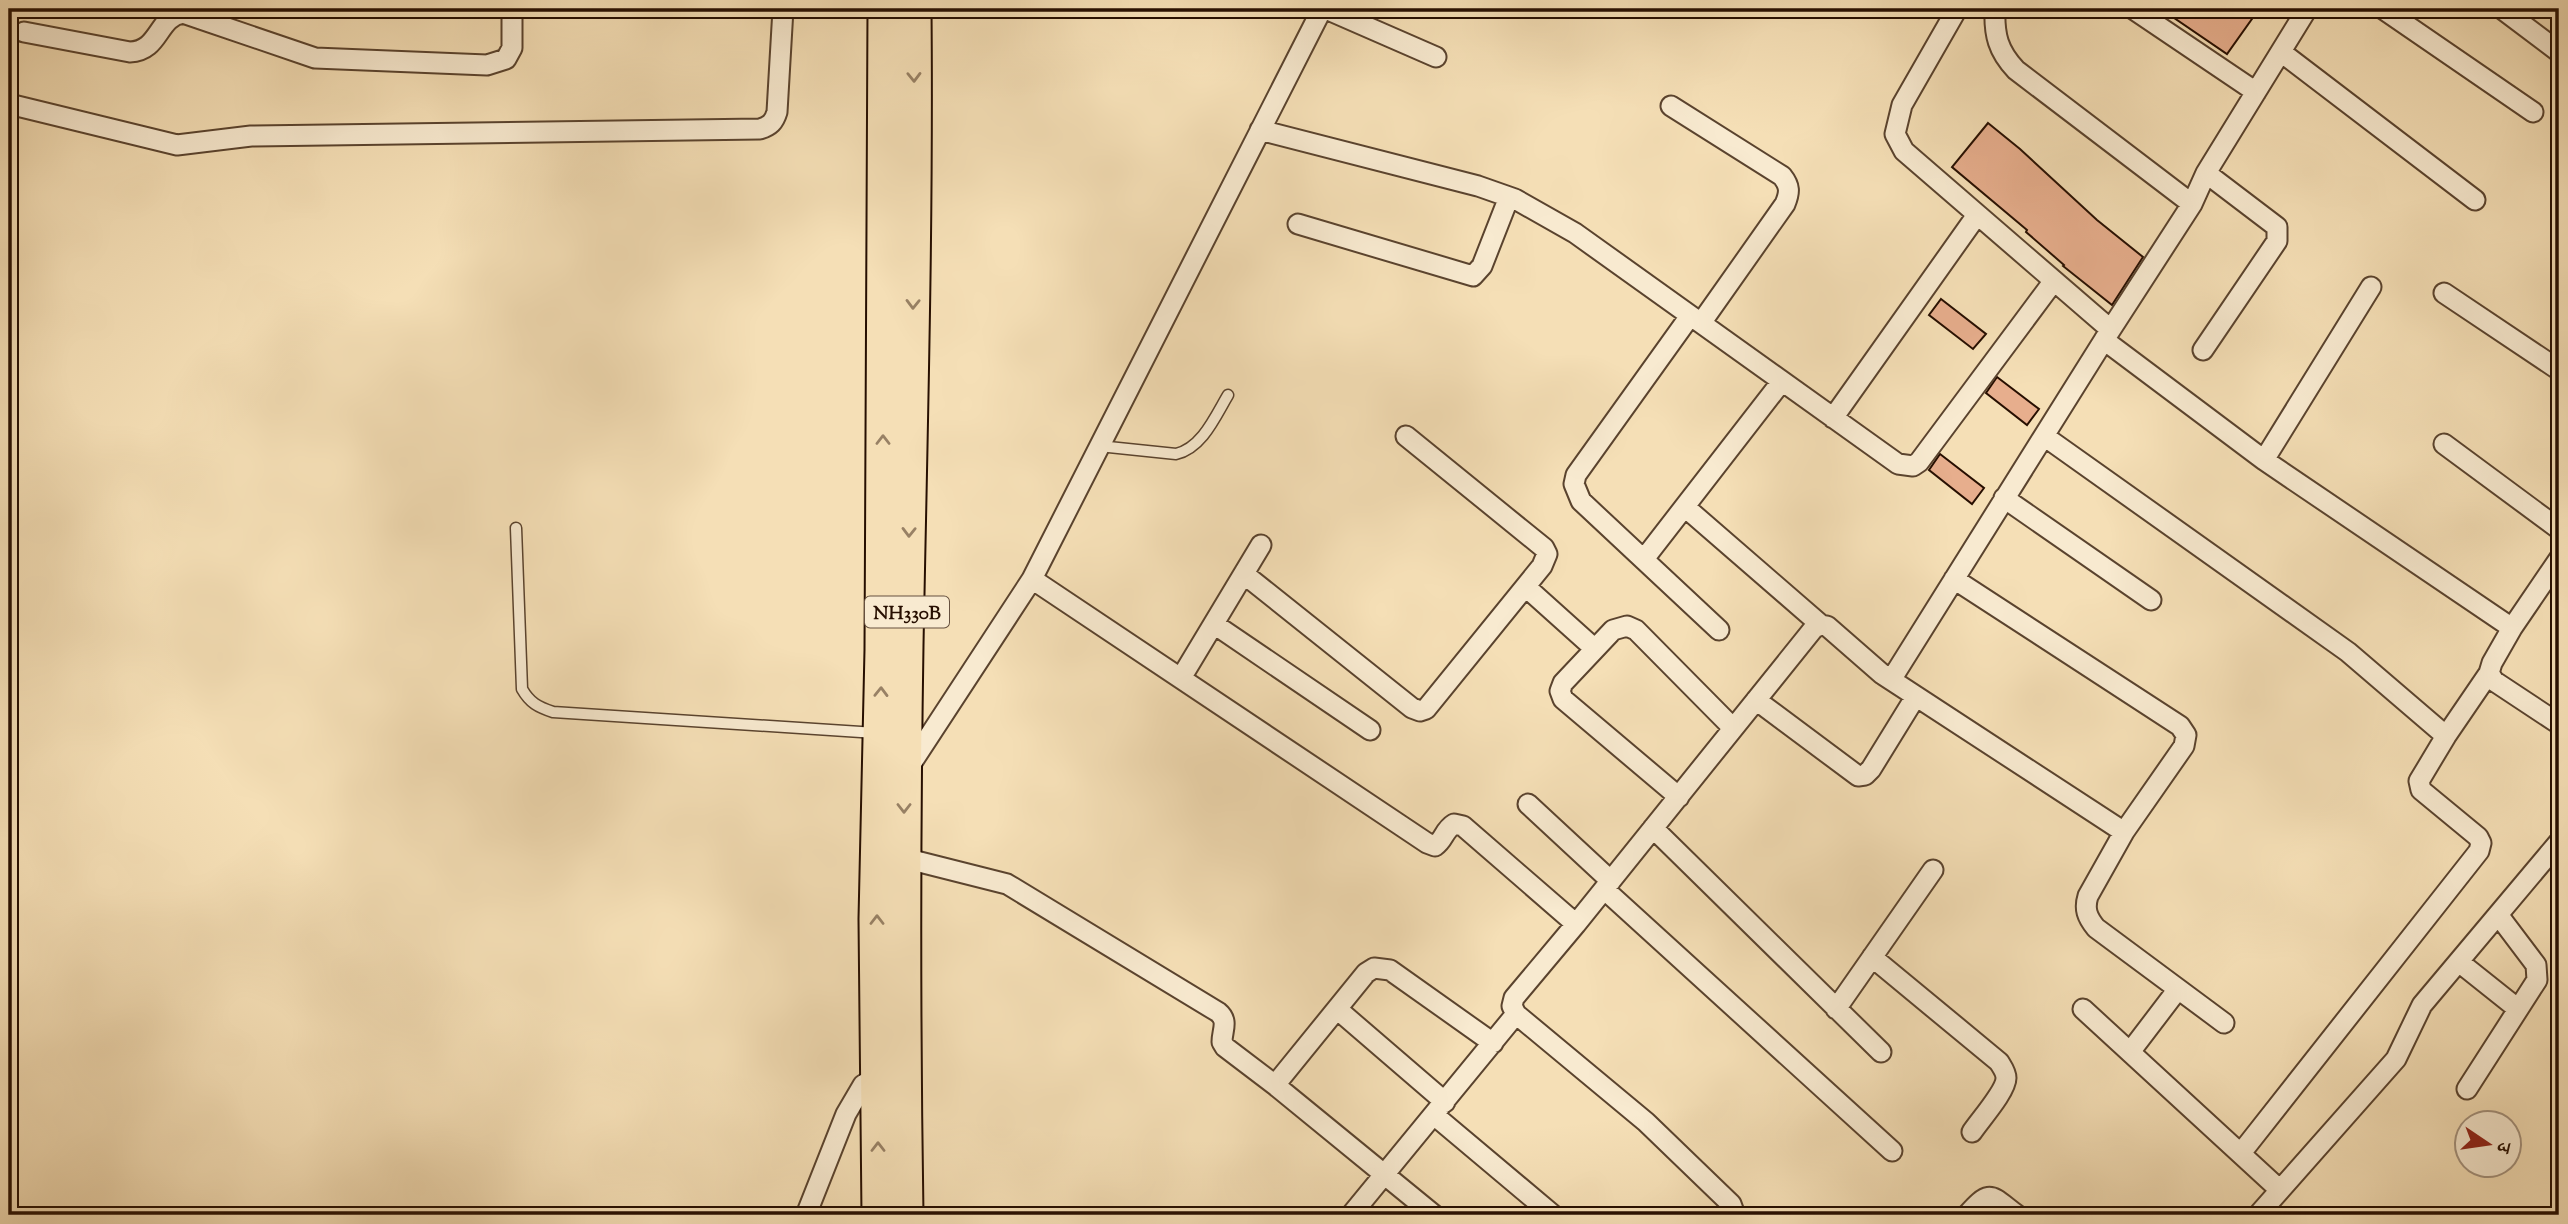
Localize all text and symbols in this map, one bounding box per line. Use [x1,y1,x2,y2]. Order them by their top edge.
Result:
one-way arrow [907,72,922,83]
one-way arrow [905,299,920,310]
one-way arrow [875,434,891,445]
one-way arrow [901,527,916,538]
road number: NH330B [865,596,949,628]
one-way arrow [874,686,889,697]
one-way arrow [896,804,912,814]
one-way arrow [869,914,885,924]
north arrow [2452,1108,2522,1178]
text: उ [2488,1138,2517,1156]
one-way arrow [870,1141,886,1152]

